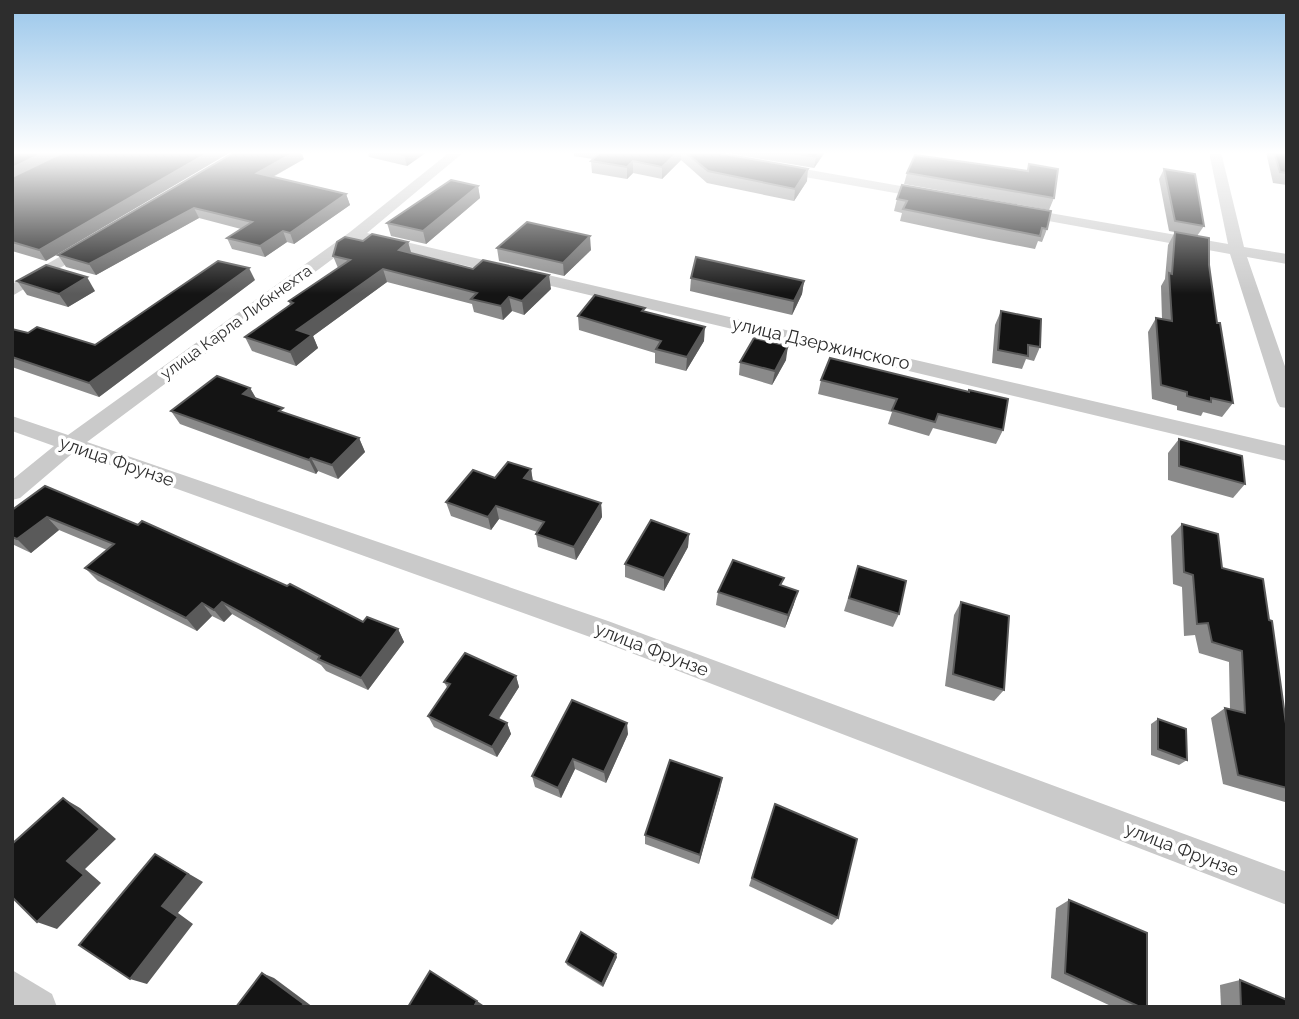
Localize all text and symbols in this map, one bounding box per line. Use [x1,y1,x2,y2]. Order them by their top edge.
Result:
street label: улица Карла Либкнехта [157,261,315,383]
street label: улица Дзержинского [730,312,912,374]
street label: улица Фрунзе [57,432,178,491]
street label: улица Фрунзе [592,618,712,680]
street label: улица Фрунзе [1122,818,1242,880]

